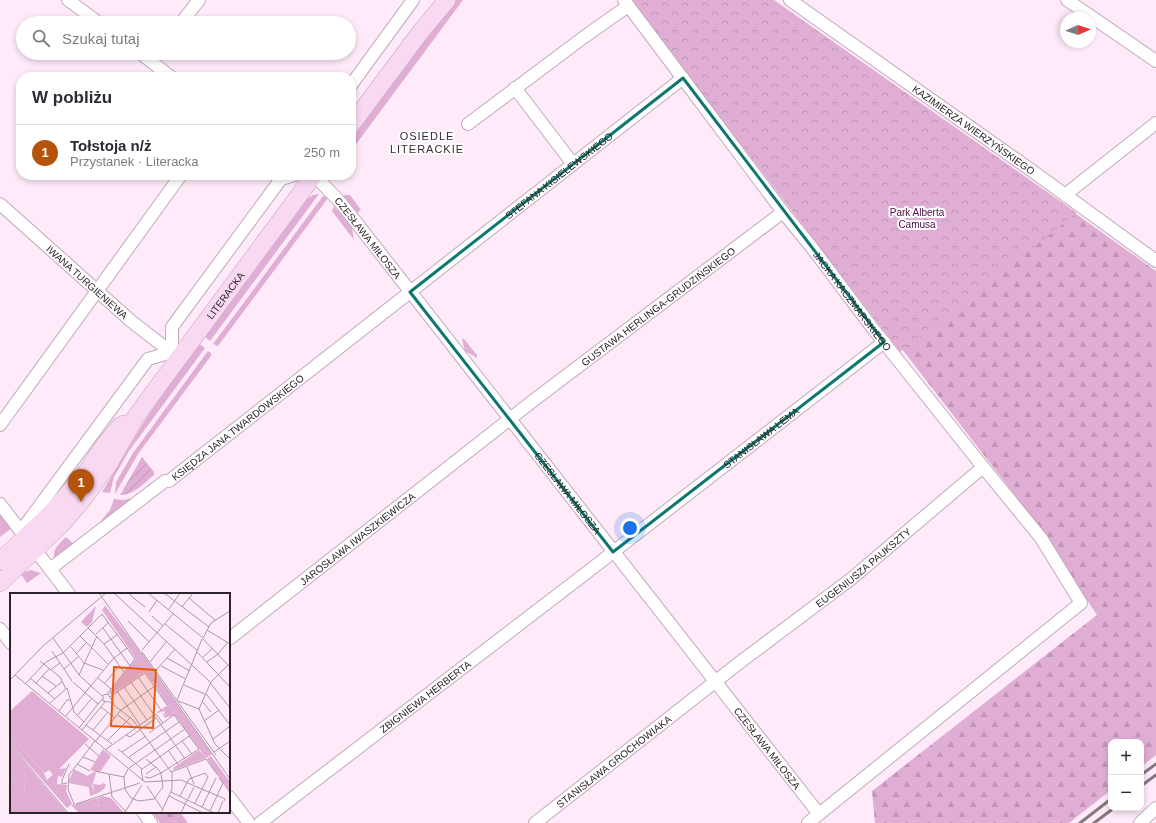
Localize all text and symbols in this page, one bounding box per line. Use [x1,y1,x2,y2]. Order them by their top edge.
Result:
north arrow [1060,12,1096,48]
search box [16,16,356,60]
icon: search [30,27,52,49]
text: Szukaj tutaj [62,30,140,47]
street label: KAZIMIERZA WIERZYŃSKIEGO [910,83,1037,177]
text: W pobliżu [32,88,112,107]
district label: OSIEDLE LITERACKIE [390,130,464,155]
street label: STEFANA KISIELEWSKIEGO [503,130,615,221]
text: Tołstoja n/ż [70,137,151,154]
text: 1 [41,145,49,160]
text: 250 m [304,145,340,160]
text: Przystanek · Literacka [70,154,199,169]
street label: CZESŁAWA MIŁOSZA [332,195,403,281]
park label: Park Alberta Camusa [890,207,945,230]
street label: IWANA TURGIENIEWA [44,243,130,322]
street label: GUSTAWA HERLINGA-GRUDZIŃSKIEGO [579,245,738,368]
street label: JACKA KACZMARSKIEGO [811,250,894,353]
street label: LITERACKA [205,270,247,321]
street label: KSIĘDZA JANA TWARDOWSKIEGO [170,372,306,483]
street label: STANISŁAWA LEMA [721,405,801,471]
street label: CZESŁAWA MIŁOSZA [532,450,603,536]
pin: 1 [68,469,94,502]
street label: JAROSŁAWA IWASZKIEWICZA [298,490,418,587]
your location [620,518,640,538]
street label: EUGENIUSZA PAUKSZTY [814,526,913,610]
inset map [10,593,230,813]
street label: ZBIGNIEWA HERBERTA [378,658,473,735]
street label: CZESŁAWA MIŁOSZA [732,705,803,792]
street label: STANISŁAWA GROCHOWIAKA [555,713,674,810]
map controls [1108,739,1144,811]
button: + [1108,739,1144,775]
button: − [1108,775,1144,811]

